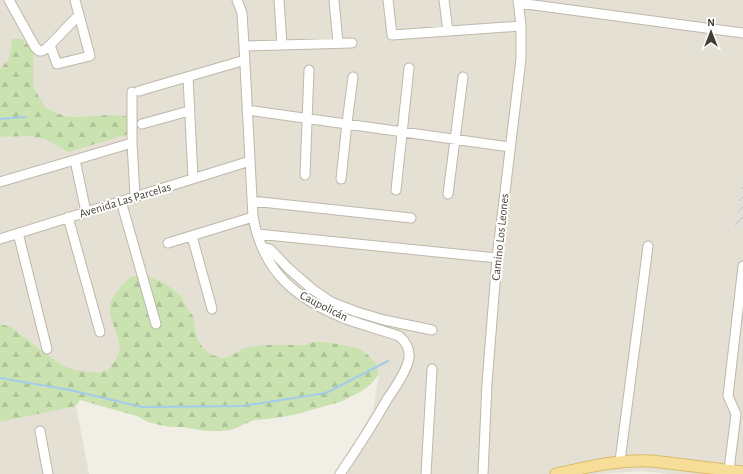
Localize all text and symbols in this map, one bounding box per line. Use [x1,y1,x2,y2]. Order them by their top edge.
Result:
north arrow [691,12,731,52]
text: N [707,17,715,28]
street label: Avenida Las Parcelas [78,180,172,220]
street label: Camino Los Leones [489,193,511,281]
street label: Caupolicán [298,289,350,323]

